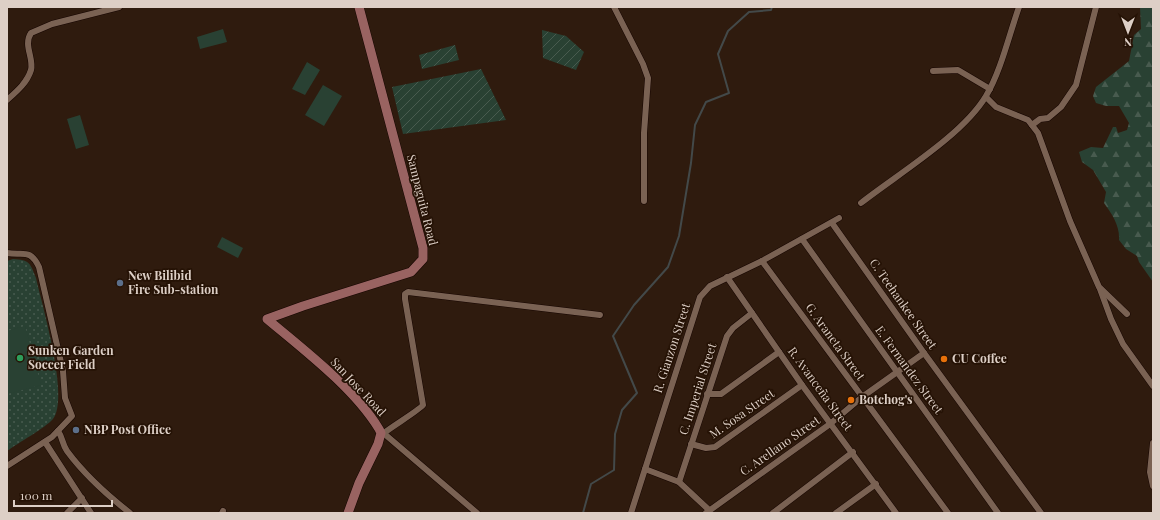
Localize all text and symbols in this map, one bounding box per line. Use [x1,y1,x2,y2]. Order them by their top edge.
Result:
north arrow [1108,12,1148,52]
text: N [1124,35,1132,50]
street label: Sampaguita Road [404,153,442,247]
street label: C. Teehankee Street [867,255,941,352]
place label: New Bilibid Fire Sub-station [128,267,219,297]
marker: New Bilibid Fire Sub-station [115,278,125,288]
street label: R. Gianzon Street [649,300,693,395]
street label: G. Araneta Street [802,300,870,384]
street label: E. Fernandez Street [872,322,948,417]
street label: C. Imperial Street [675,340,720,437]
place label: Sunken Garden Soccer Field [28,342,114,372]
street label: R. Avanceña Street [785,343,857,434]
place label: CU Coffee [952,350,1007,366]
marker: Sunken Garden Soccer Field [15,353,25,363]
street label: San Jose Road [327,354,390,419]
marker: CU Coffee [939,354,949,364]
street label: M. Sosa Street [706,384,778,442]
place label: Botchog's [859,391,913,407]
marker: Botchog's [846,395,856,405]
street label: C. Arellano Street [736,411,823,479]
place label: NBP Post Office [84,421,171,437]
marker: NBP Post Office [71,425,81,435]
scale bar [14,482,112,508]
text: 100 m [20,487,53,503]

